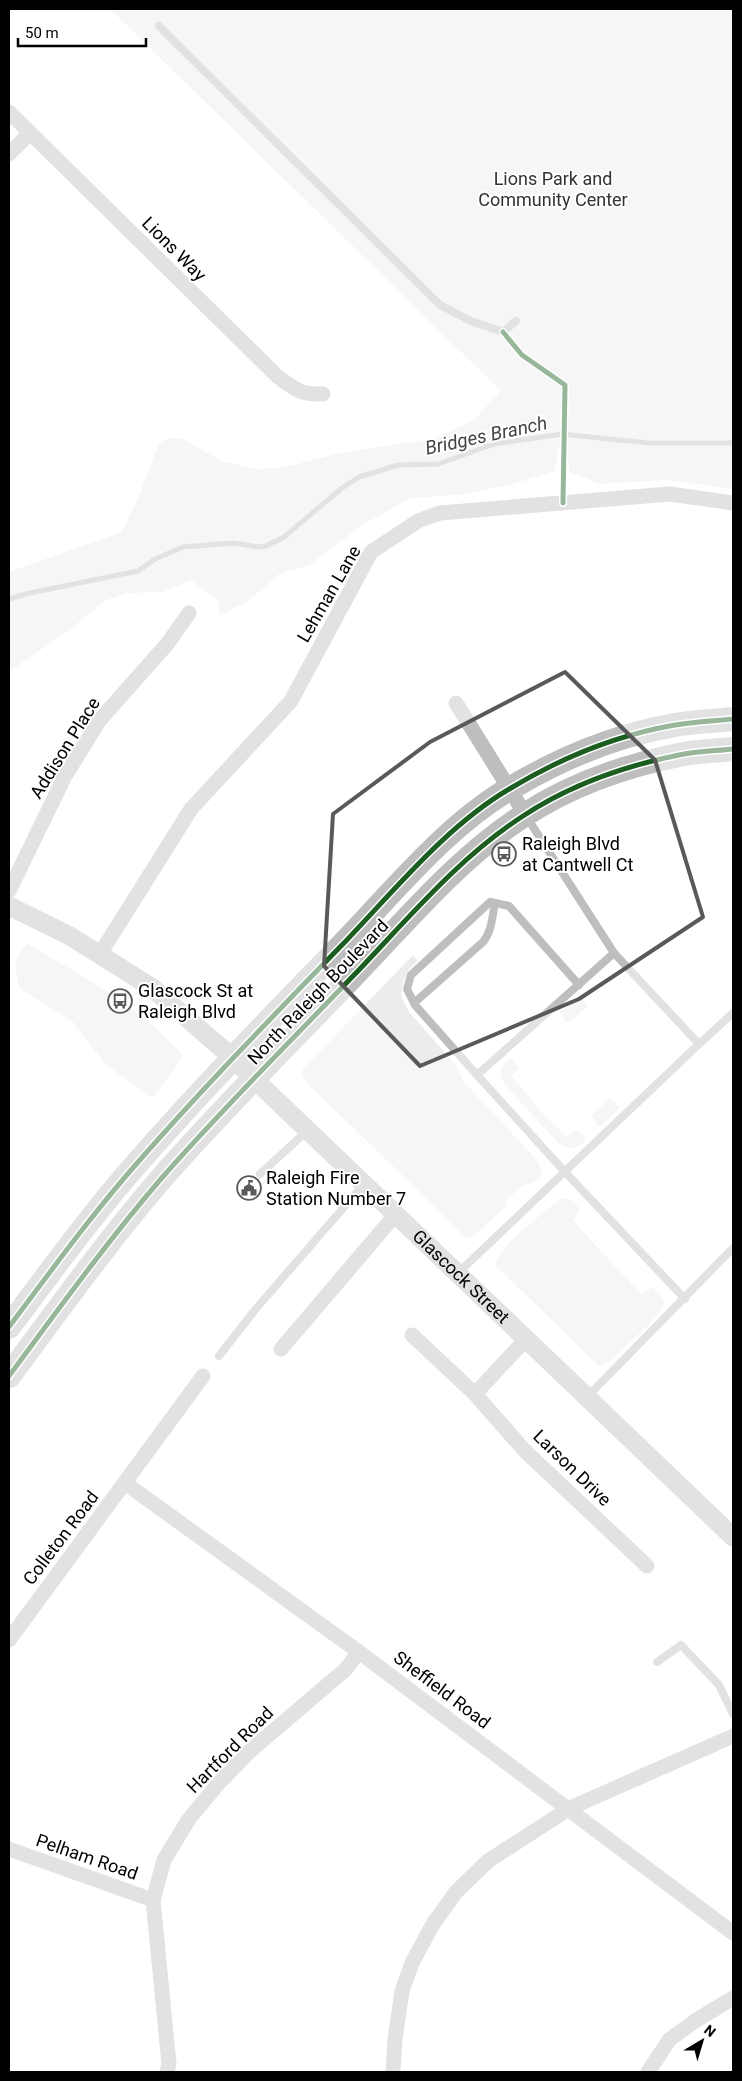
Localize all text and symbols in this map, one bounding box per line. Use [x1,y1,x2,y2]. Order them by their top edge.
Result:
scale bar [18,15,145,47]
text: 50 m [25,24,59,42]
park label: Lions Park and Community Center [478,168,628,210]
street label: Lions Way [138,212,211,285]
water label: Bridges Branch [423,411,549,460]
street label: Lehman Lane [292,542,365,646]
street label: Addison Place [25,693,104,802]
place label: Raleigh Blvd at Cantwell Ct [522,833,633,875]
bus stop icon: Raleigh Blvd at Cantwell Ct [491,841,517,867]
street label: North Raleigh Boulevard [243,915,392,1068]
place label: Glascock St at Raleigh Blvd [138,980,253,1022]
bus stop icon: Glascock St at Raleigh Blvd [107,988,133,1014]
place label: Raleigh Fire Station Number 7 [266,1167,406,1209]
public building icon: Raleigh Fire Station Number 7 [236,1175,262,1201]
street label: Glascock Street [408,1225,514,1328]
street label: Larson Drive [529,1425,616,1510]
street label: Colleton Road [19,1487,103,1589]
street label: Sheffield Road [390,1647,495,1733]
street label: Hartford Road [182,1702,277,1797]
street label: Pelham Road [33,1829,141,1884]
north arrow [677,2016,727,2066]
text: N [701,2021,719,2040]

